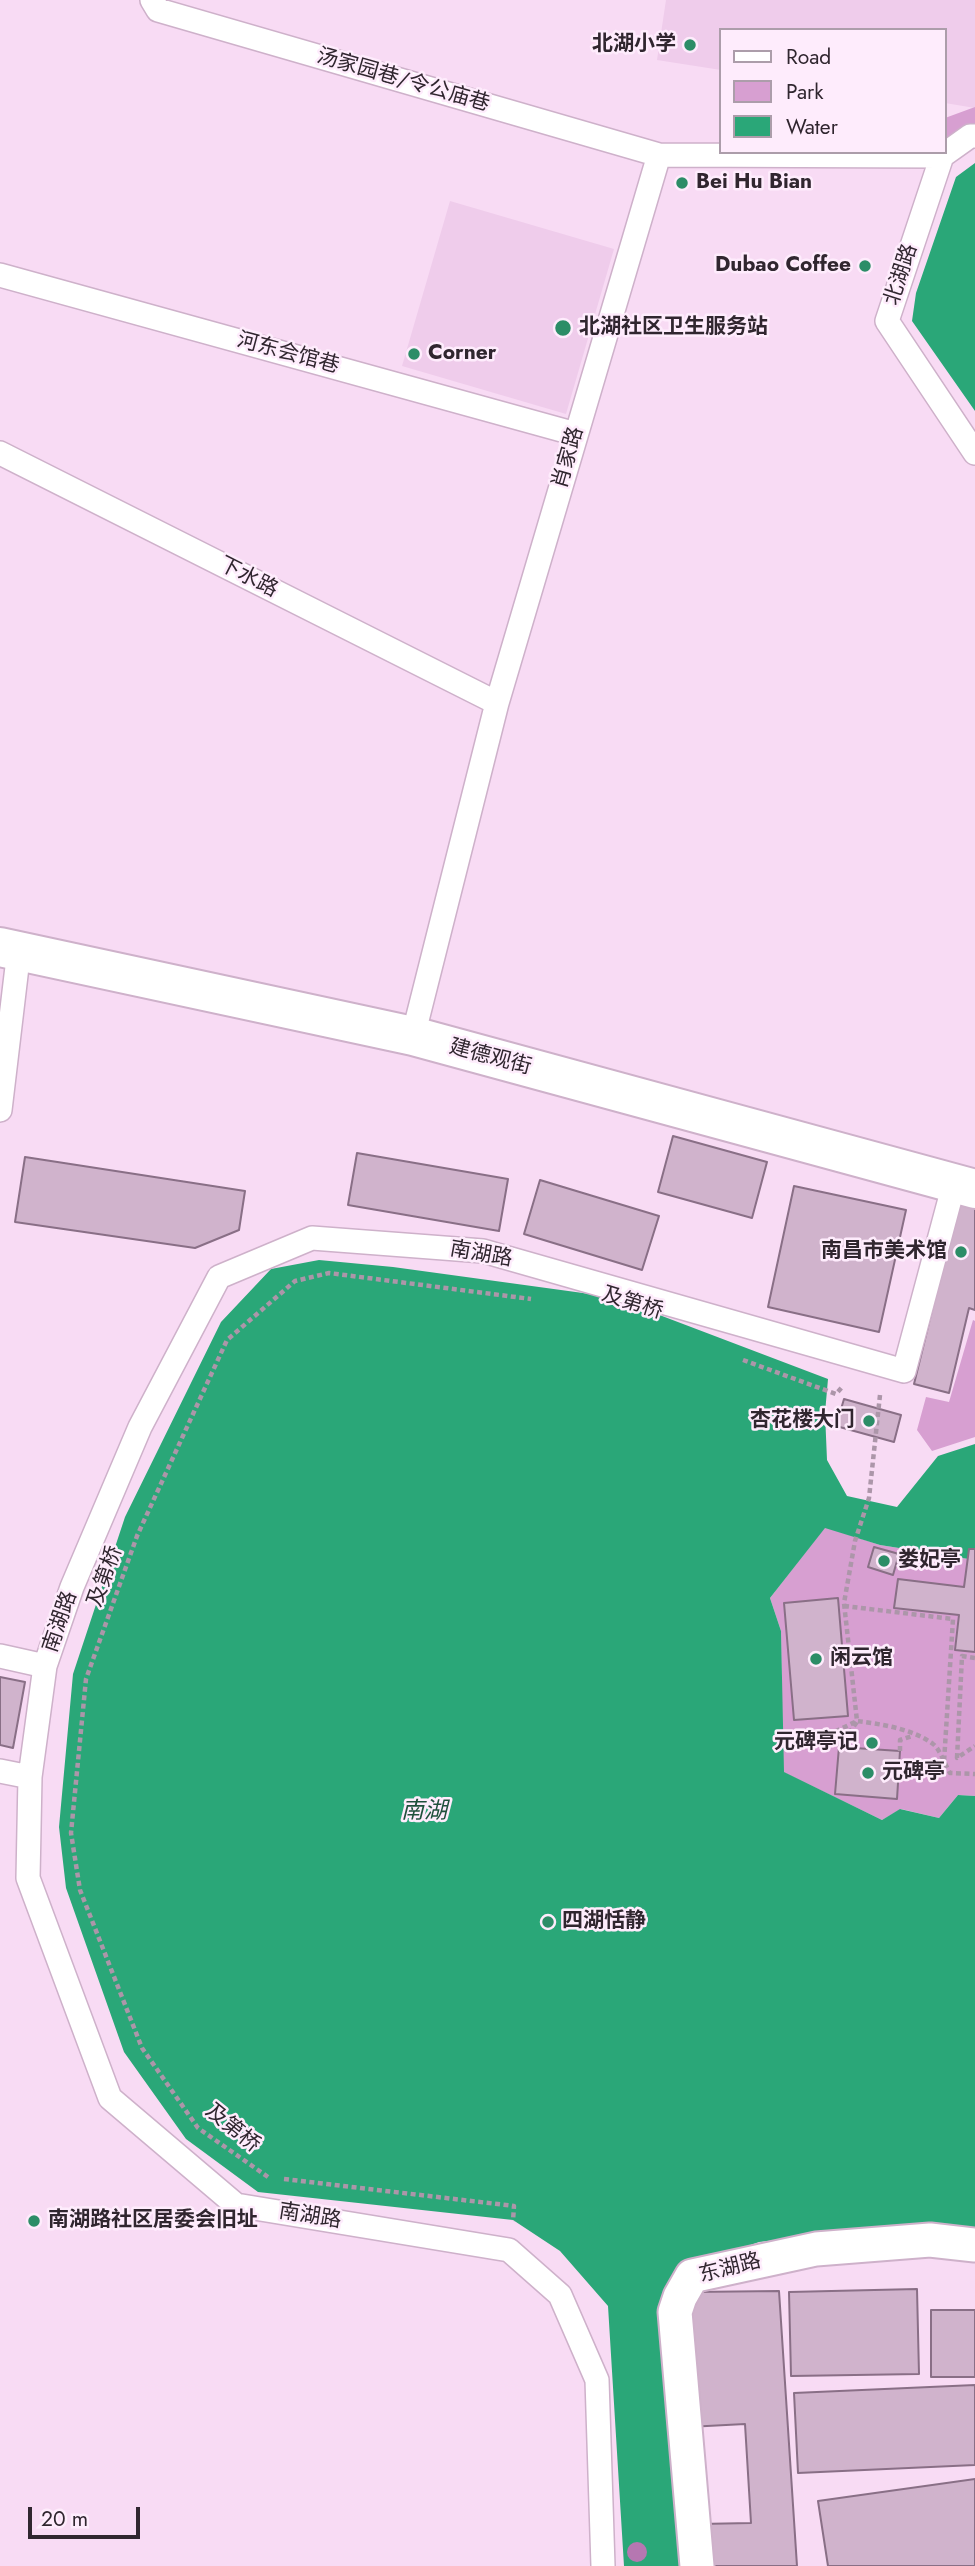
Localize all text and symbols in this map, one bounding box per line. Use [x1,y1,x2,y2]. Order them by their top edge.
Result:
legend [720,28,947,154]
place label: 北湖小学 [592,32,676,58]
marker: 北湖小学 [682,37,698,53]
text: Road [786,42,831,72]
street label: 汤家园巷/令公庙巷 [314,44,492,118]
text: Park [786,77,823,107]
text: Water [786,112,838,142]
place label: Bei Hu Bian [696,170,812,196]
marker: Bei Hu Bian [674,175,690,191]
street label: 北湖路 [880,241,924,309]
place label: Dubao Coffee [715,253,851,279]
marker: Dubao Coffee [857,258,873,274]
place label: 北湖社区卫生服务站 [579,315,768,341]
marker: 北湖社区卫生服务站 [553,318,573,338]
street label: 河东会馆巷 [234,328,342,380]
place label: Corner [428,341,496,367]
marker: Corner [406,346,422,362]
street label: 肖家路 [548,424,590,492]
street label: 下水路 [214,552,282,604]
street label: 建德观街 [446,1035,534,1081]
street label: 南湖路 [448,1237,514,1273]
place label: 南昌市美术馆 [821,1239,947,1265]
marker: 南昌市美术馆 [953,1244,969,1260]
street label: 及第桥 [598,1283,666,1325]
place label: 杏花楼大门 [750,1408,855,1434]
marker: 杏花楼大门 [861,1413,877,1429]
street label: 及第桥 [83,1543,129,1611]
place label: 娄妃亭 [898,1548,961,1574]
marker: 娄妃亭 [876,1553,892,1569]
street label: 南湖路 [39,1588,83,1656]
place label: 闲云馆 [830,1646,893,1672]
marker: 闲云馆 [808,1651,824,1667]
place label: 元碑亭记 [774,1730,858,1756]
marker: 元碑亭记 [864,1735,880,1751]
place label: 元碑亭 [882,1760,945,1786]
marker: 元碑亭 [860,1765,876,1781]
water label: 南湖 [401,1798,447,1826]
place label: 四湖恬静 [562,1909,646,1935]
marker: 四湖恬静 [540,1914,556,1930]
street label: 及第桥 [200,2099,264,2159]
street label: 南湖路 [277,2200,343,2234]
place label: 南湖路社区居委会旧址 [48,2208,258,2234]
marker: 南湖路社区居委会旧址 [26,2213,42,2229]
street label: 东湖路 [696,2249,764,2289]
scale bar [32,2492,144,2536]
text: 20 m [41,2504,88,2534]

